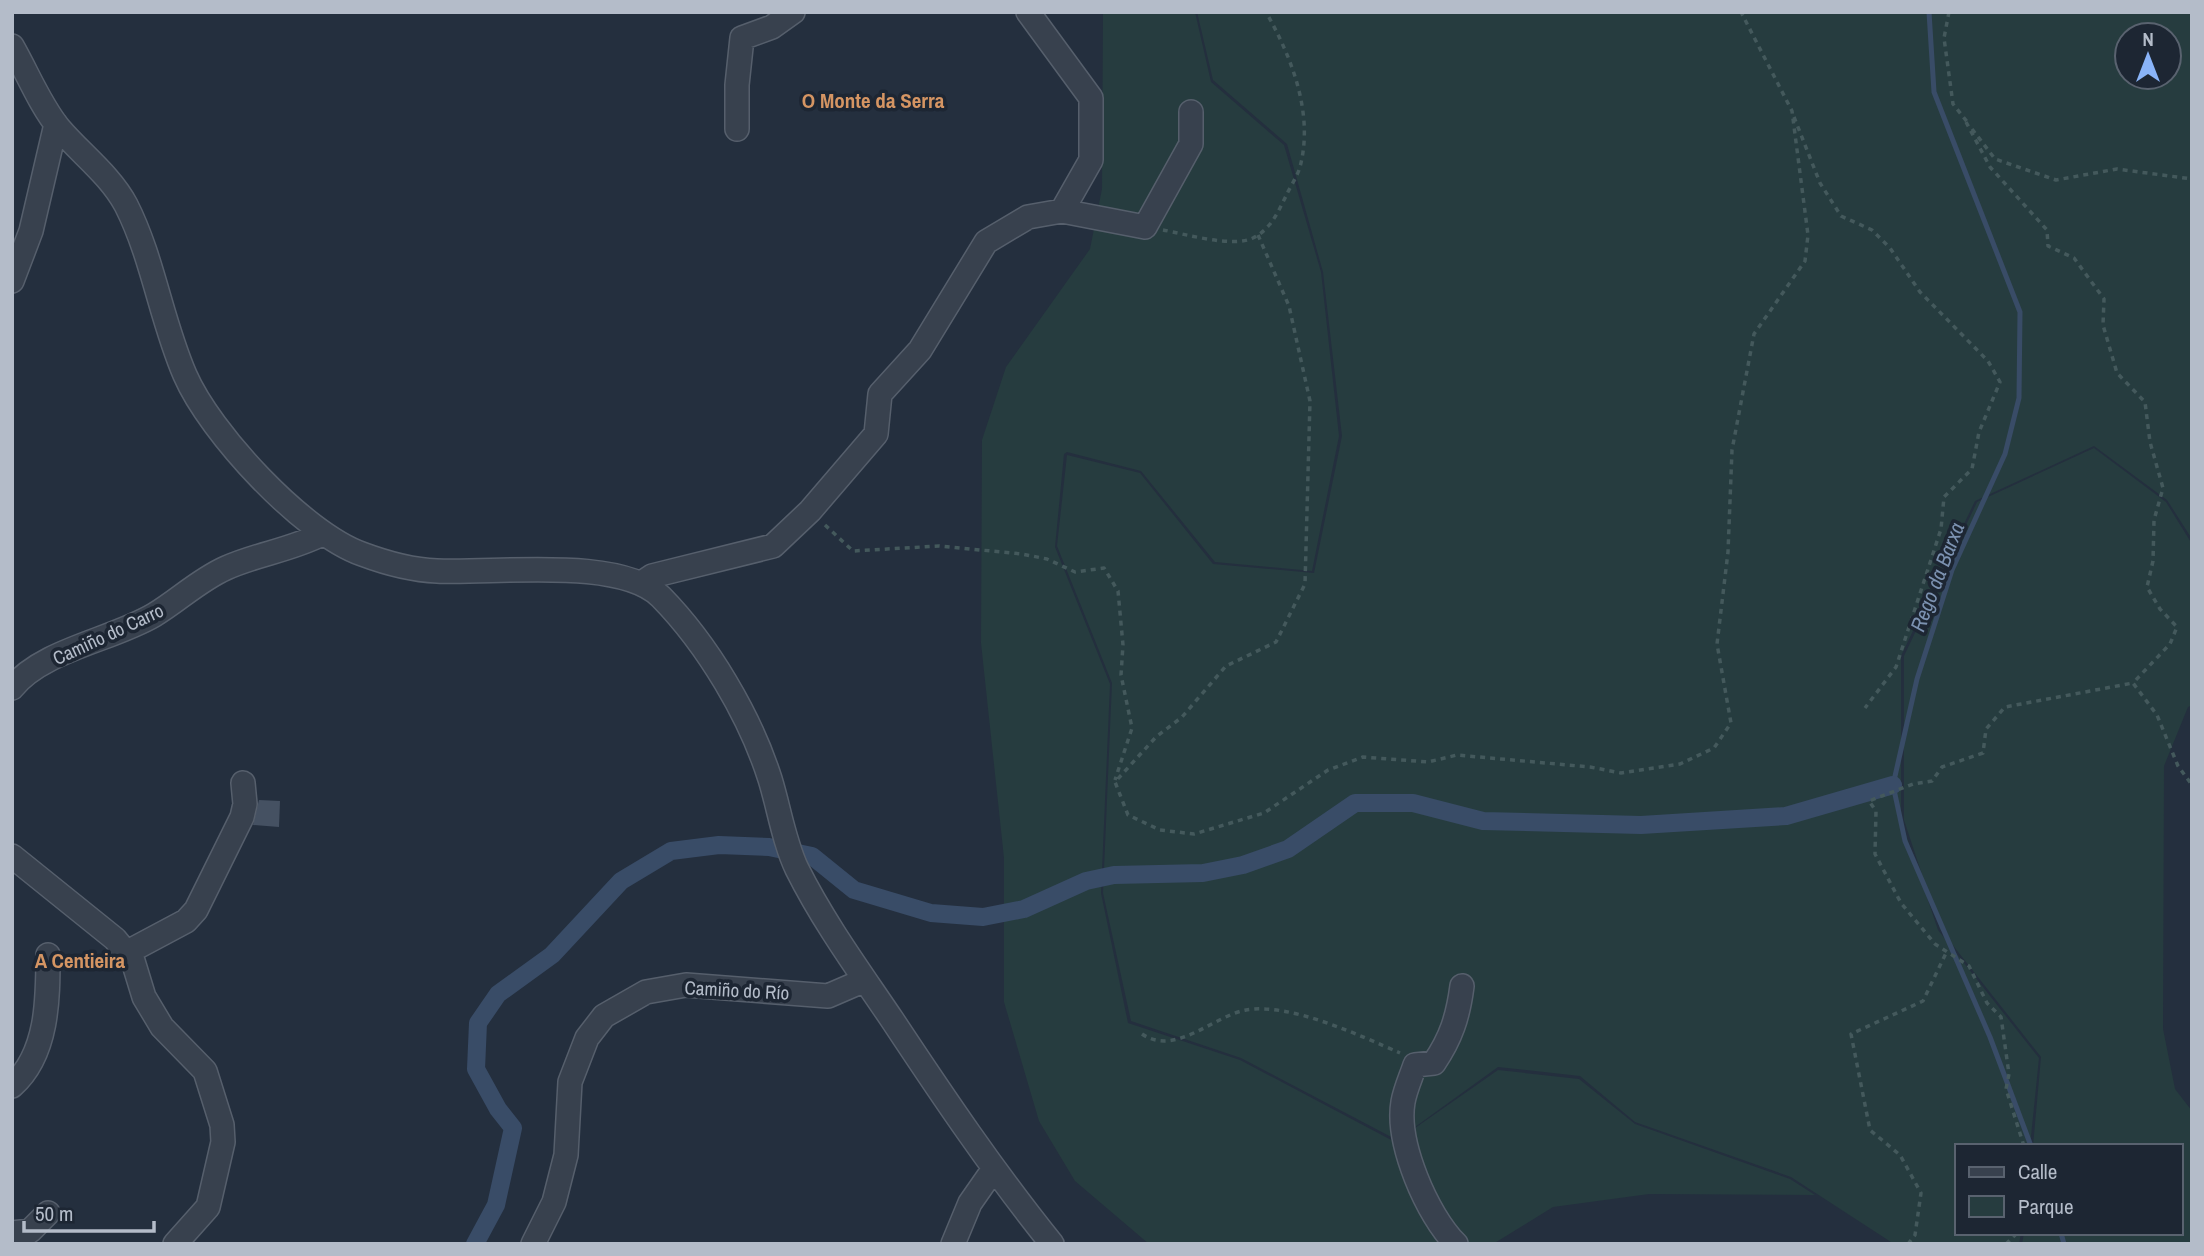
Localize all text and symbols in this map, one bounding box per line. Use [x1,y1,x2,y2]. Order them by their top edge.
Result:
north arrow [2113,21,2183,91]
text: N [2142,26,2154,52]
district label: O Monte da Serra [802,86,945,115]
water label: Rego da Barxa [1903,518,1971,636]
street label: Camiño do Carro [48,597,168,671]
district label: A Centieira [35,946,126,975]
street label: Camiño do Río [684,974,790,1006]
legend [1955,1144,2183,1235]
text: Calle [2018,1157,2057,1186]
scale bar [24,1190,154,1234]
text: Parque [2018,1192,2074,1221]
text: 50 m [35,1199,73,1228]

